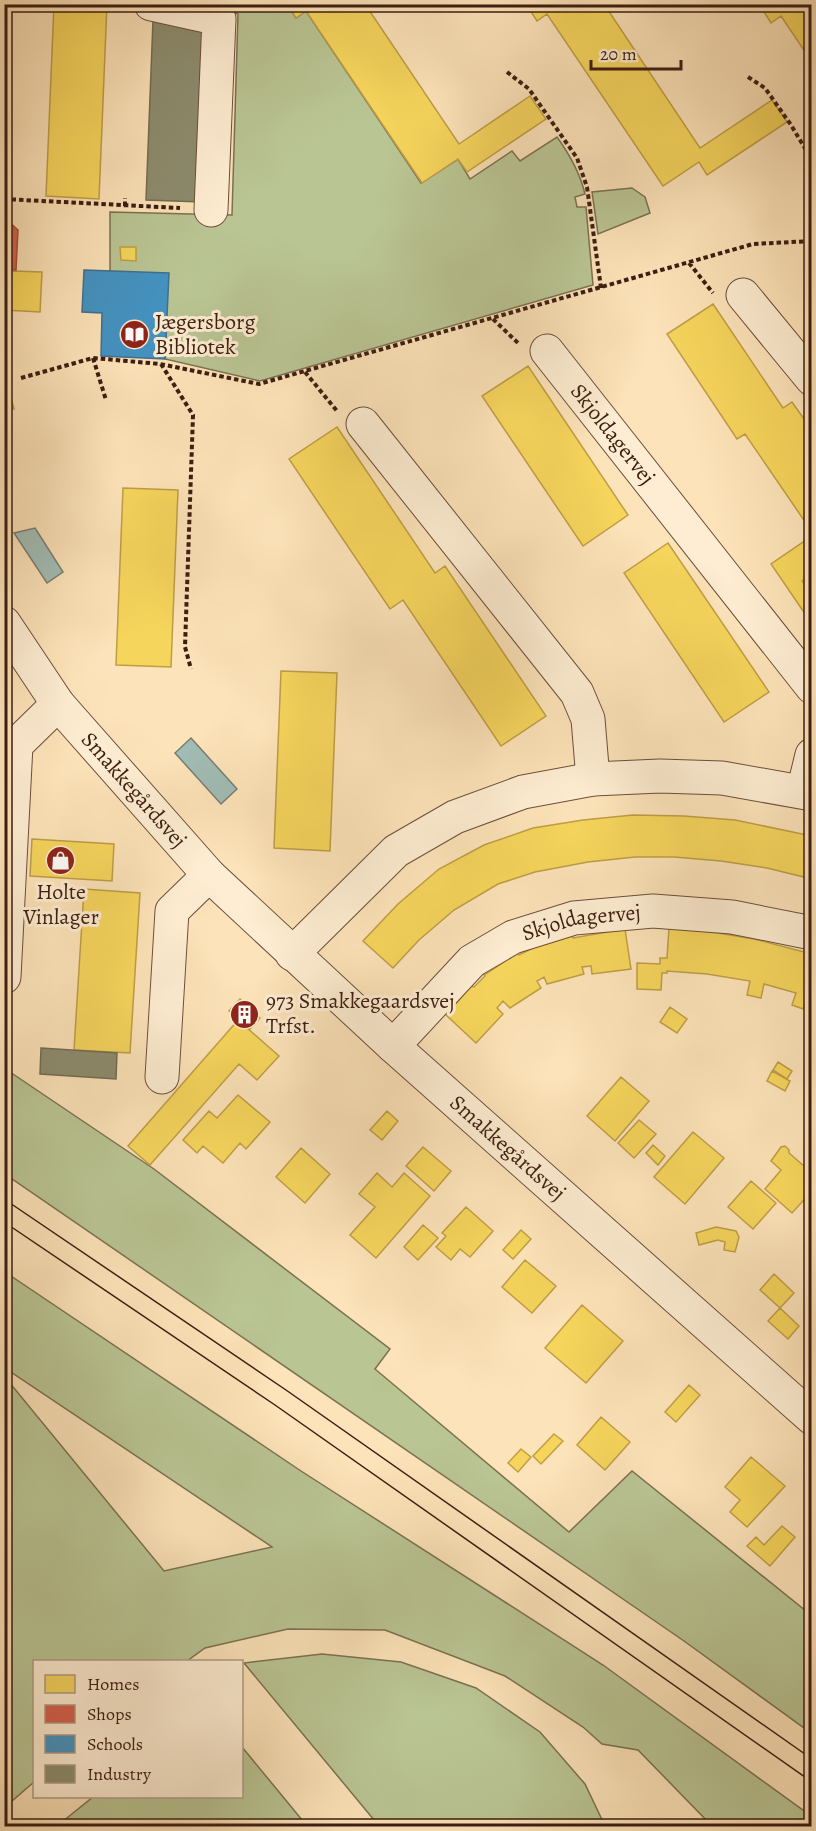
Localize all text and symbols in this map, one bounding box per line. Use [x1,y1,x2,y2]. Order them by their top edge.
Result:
scale bar [591,33,681,71]
text: 20 m [600,42,637,66]
place label: Jægersborg Bibliotek [155,307,255,362]
library icon: Jægersborg Bibliotek [118,319,150,351]
street label: Skjoldagervej [563,378,662,491]
street label: Smakkegårdsvej [74,725,193,855]
shop icon: Holte Vinlager [45,844,77,876]
place label: Holte Vinlager [22,877,99,932]
street label: Skjoldagervej [518,897,642,948]
place label: 973 Smakkegaardsvej Trfst. [266,986,455,1041]
building icon: 973 Smakkegaardsvej Trfst. [229,998,261,1030]
street label: Smakkegårdsvej [443,1088,572,1207]
legend [33,1660,243,1798]
text: Homes [87,1672,139,1696]
text: Shops [87,1702,132,1726]
text: Schools [87,1732,143,1756]
text: Industry [87,1762,152,1786]

